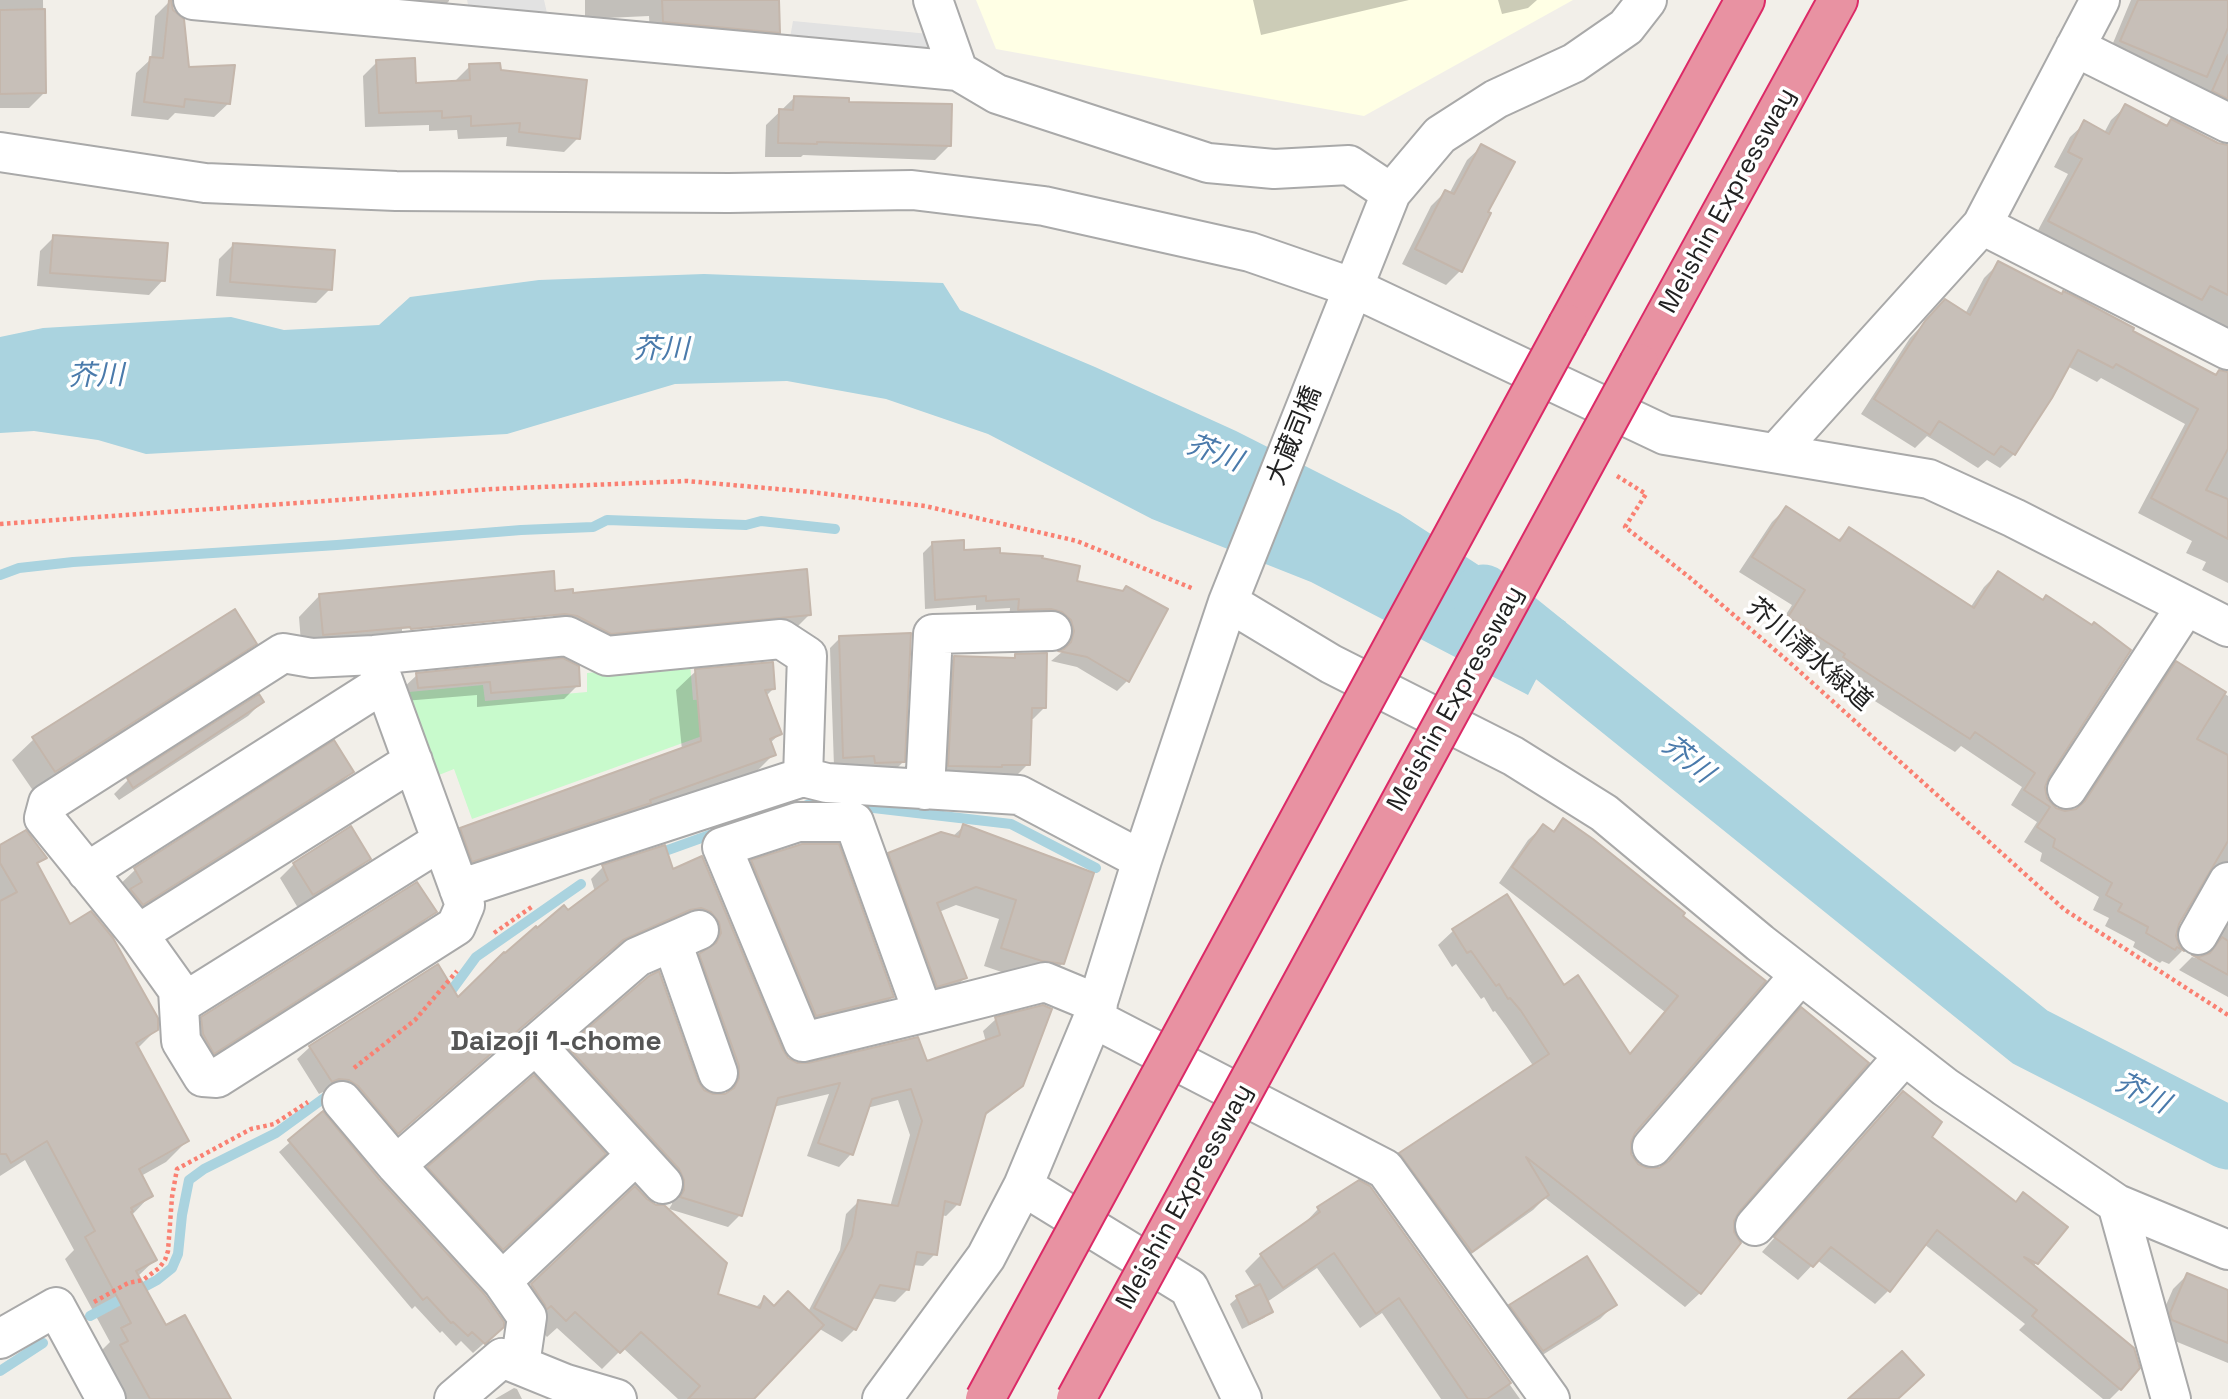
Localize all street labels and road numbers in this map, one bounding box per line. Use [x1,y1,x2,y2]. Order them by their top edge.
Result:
street label: Meishin Expressway [1653,83,1803,319]
street label: 大蔵司橋 [1261,382,1329,490]
street label: Meishin Expressway [1381,581,1531,817]
street label: 芥川清水緑道 [1740,592,1878,718]
street label: Meishin Expressway [1110,1079,1260,1315]

